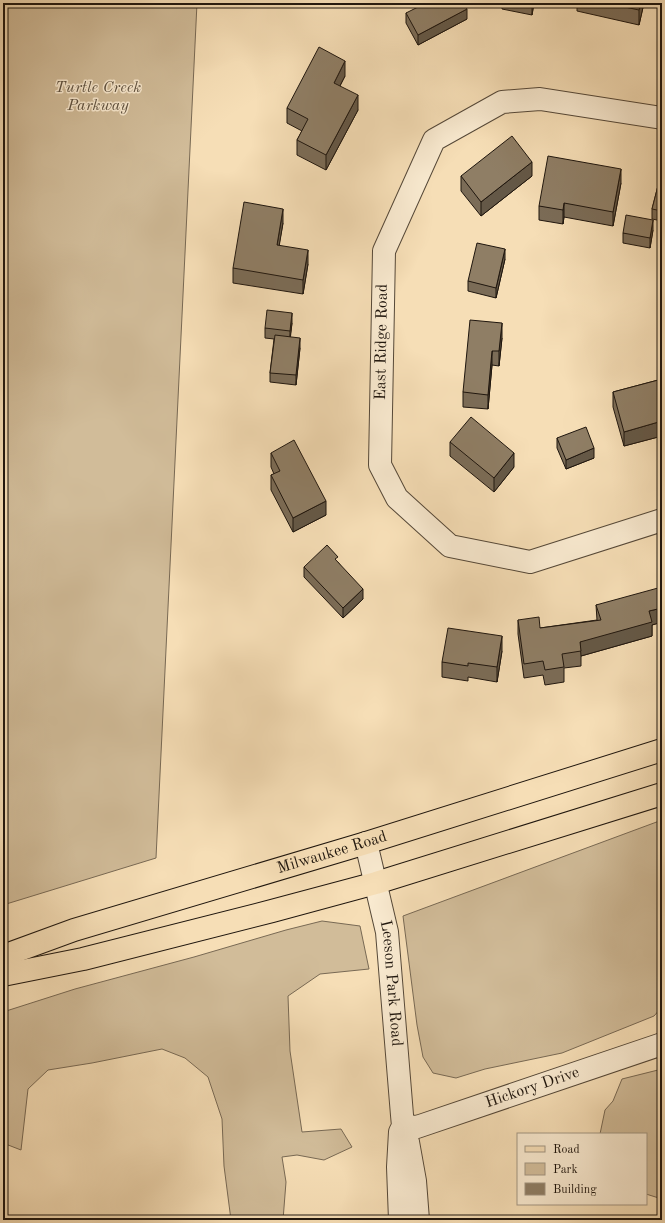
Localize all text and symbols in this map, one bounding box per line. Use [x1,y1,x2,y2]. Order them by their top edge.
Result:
park label: Turtle Creek Parkway [55,80,141,114]
street label: East Ridge Road [373,284,391,400]
street label: Milwaukee Road [275,829,389,877]
street label: Leeson Park Road [377,919,404,1047]
street label: Hickory Drive [483,1065,582,1111]
legend [517,1133,647,1205]
text: Road [553,1144,580,1156]
text: Park [553,1164,578,1176]
text: Building [553,1184,597,1196]

